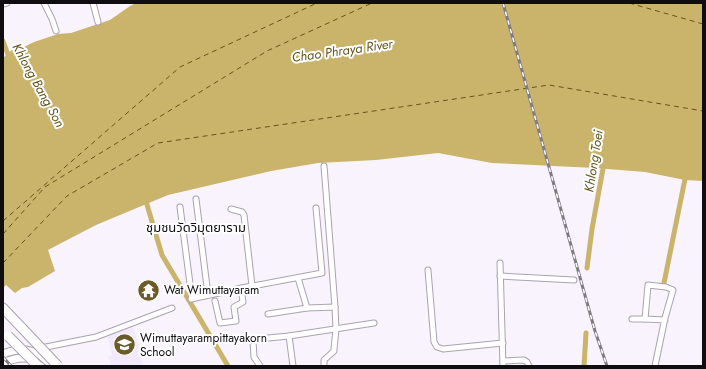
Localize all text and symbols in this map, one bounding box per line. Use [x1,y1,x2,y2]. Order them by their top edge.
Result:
water label: Chao Phraya River [291,34,394,67]
water label: Khlong Bang Son [8,40,70,131]
water label: Khlong Toei [579,128,608,193]
district label: ชุมชนวัดวิมุตยาราม [146,218,246,237]
temple icon: Wat Wimuttayaram [135,277,161,303]
place label: Wat Wimuttayaram [164,281,259,299]
place label: Wimuttayarampittayakorn School [140,329,267,361]
school or university icon: Wimuttayarampittayakorn School [111,332,137,358]

